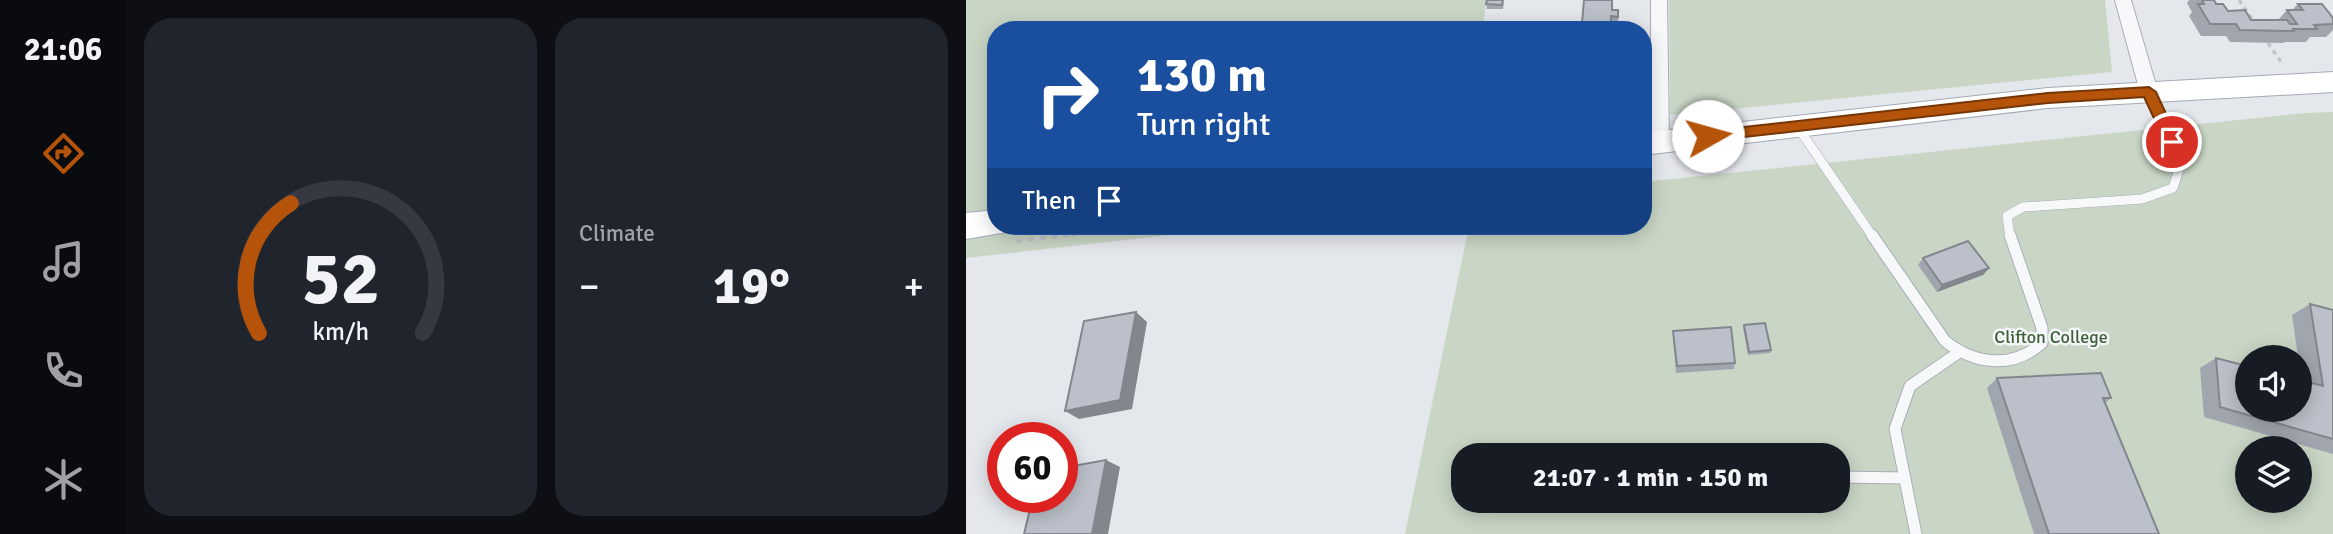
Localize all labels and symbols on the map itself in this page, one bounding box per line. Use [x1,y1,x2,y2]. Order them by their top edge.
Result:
position arrow [1671,99,1745,173]
pin [2142,112,2202,172]
park label: Clifton College [1994,326,2108,348]
speed limit sign: 60 [987,422,1078,513]

